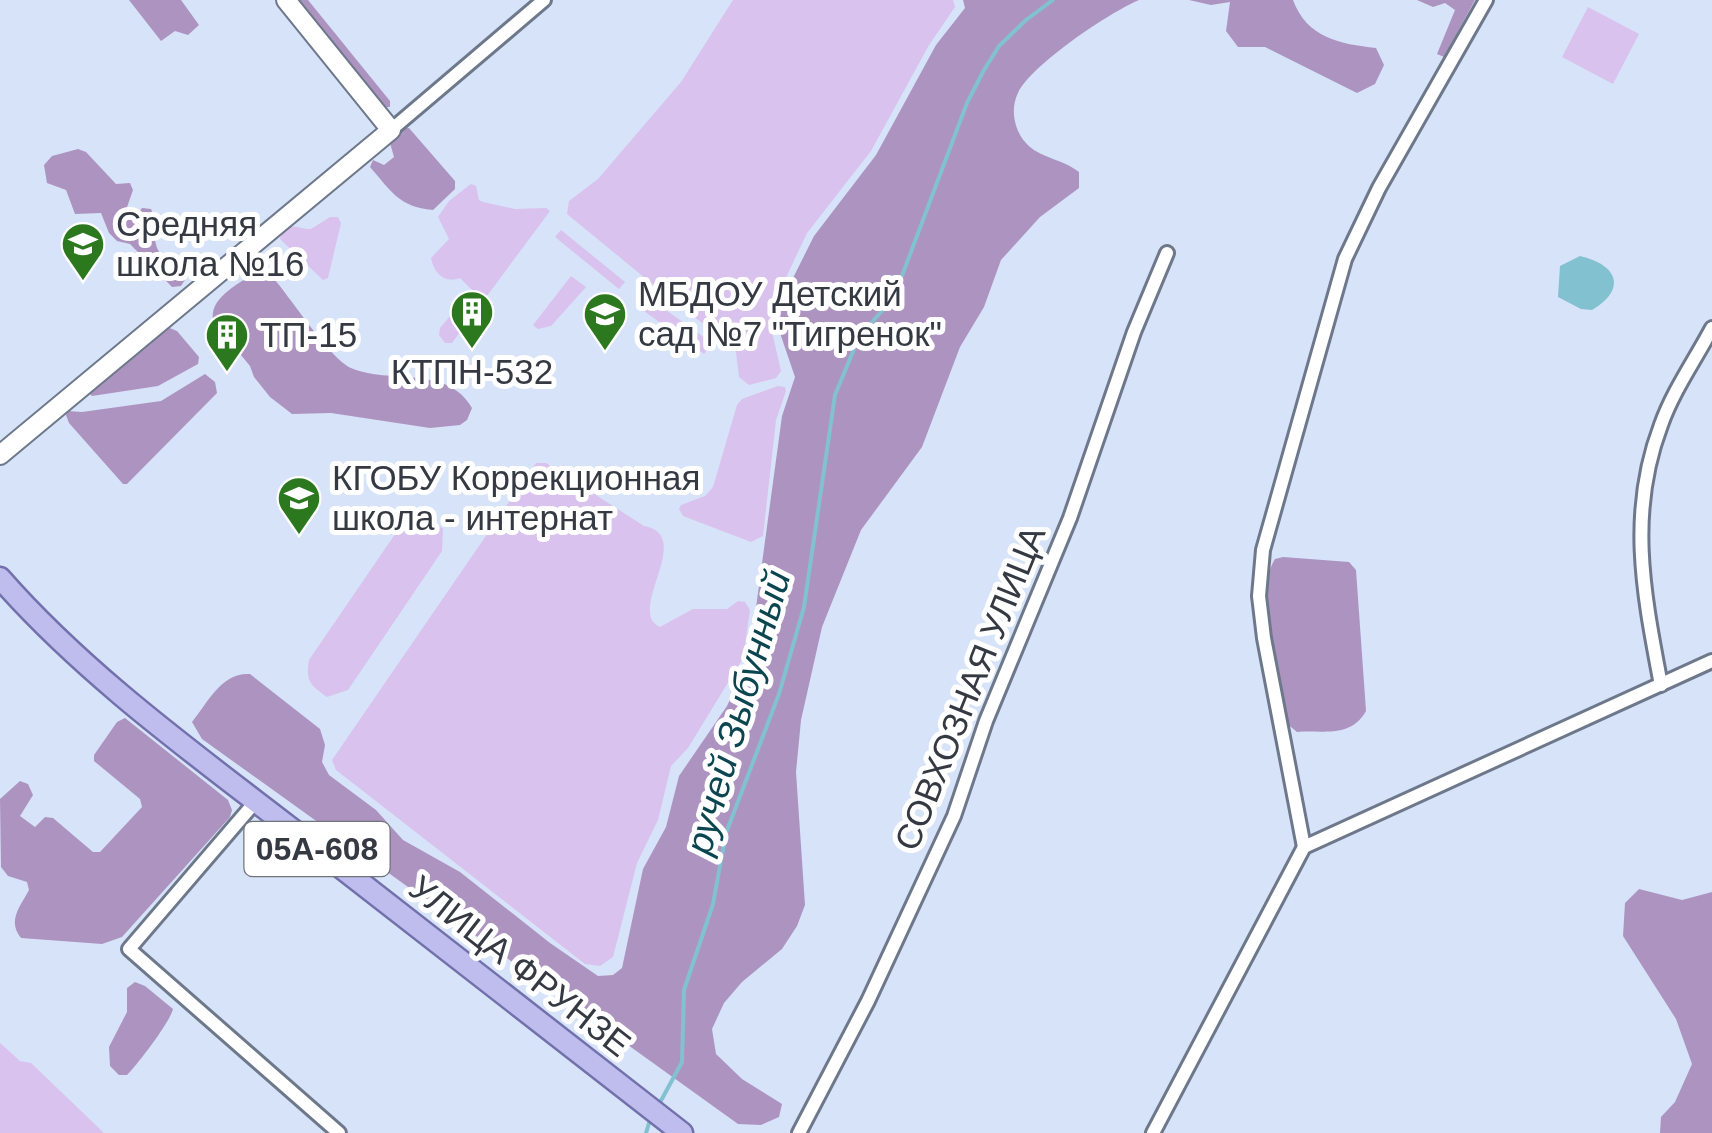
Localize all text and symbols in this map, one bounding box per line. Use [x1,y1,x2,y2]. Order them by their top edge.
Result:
place label: Средняя школа №16 [116,204,305,283]
school or university icon: Средняя школа №16 [60,221,106,282]
place label: МБДОУ Детский сад №7 "Тигренок" [638,274,942,353]
building icon: КТПН-532 [449,289,495,350]
school or university icon: МБДОУ Детский сад №7 "Тигренок" [582,291,628,352]
building icon: ТП-15 [204,312,250,373]
place label: ТП-15 [260,315,357,354]
place label: КТПН-532 [391,352,553,391]
place label: КГОБУ Коррекционная школа - интернат [332,458,700,537]
school or university icon: КГОБУ Коррекционная школа - интернат [276,475,322,536]
street label: СОВХОЗНАЯ УЛИЦА [887,519,1053,856]
water label: ручей Зыбунный [677,565,799,860]
road number: 05А-608 [244,822,390,876]
street label: УЛИЦА ФРУНЗЕ [402,867,638,1064]

